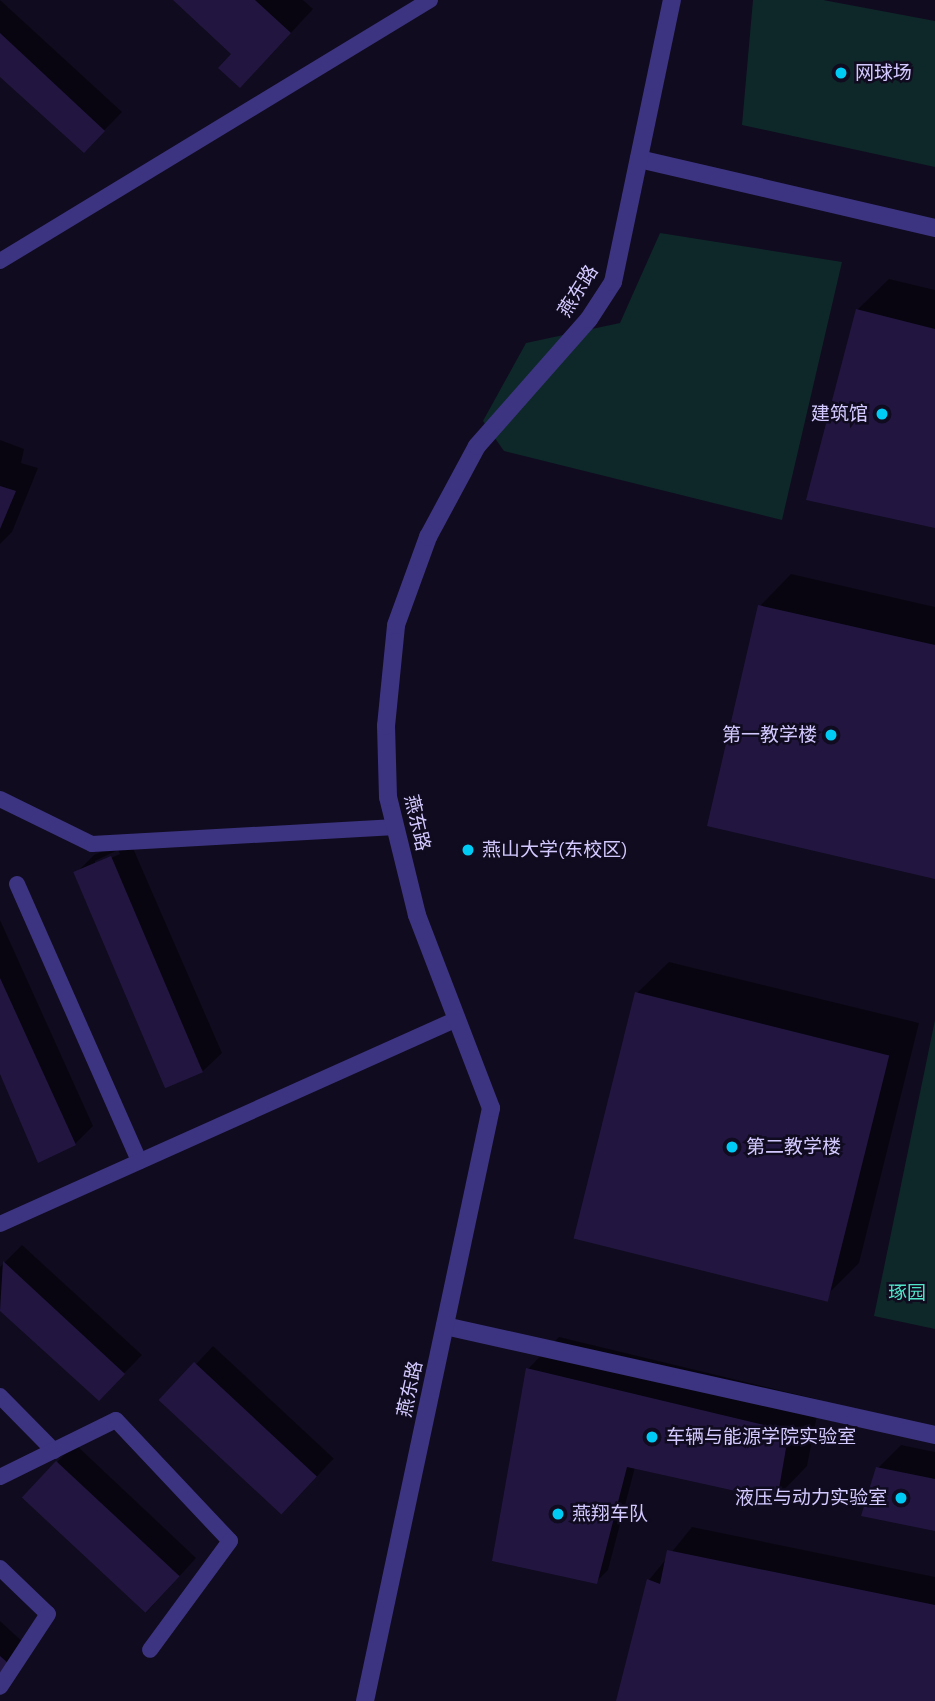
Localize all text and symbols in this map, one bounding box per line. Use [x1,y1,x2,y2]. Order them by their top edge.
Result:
place label: 网球场 [855,62,912,84]
marker: 网球场 [833,65,849,81]
street label: 燕东路 [553,261,603,321]
place label: 建筑馆 [811,403,868,425]
marker: 建筑馆 [874,406,890,422]
place label: 第一教学楼 [722,724,817,746]
marker: 第一教学楼 [823,727,839,743]
street label: 燕东路 [399,793,435,853]
place label: 燕山大学(东校区) [482,839,628,861]
marker: 燕山大学(东校区) [460,842,476,858]
place label: 第二教学楼 [746,1136,841,1158]
marker: 第二教学楼 [724,1139,740,1155]
park label: 琢园 [888,1282,926,1304]
street label: 燕东路 [393,1359,427,1419]
place label: 车辆与能源学院实验室 [666,1426,856,1448]
marker: 车辆与能源学院实验室 [644,1429,660,1445]
place label: 液压与动力实验室 [735,1487,887,1509]
marker: 液压与动力实验室 [893,1490,909,1506]
place label: 燕翔车队 [572,1503,648,1525]
marker: 燕翔车队 [550,1506,566,1522]

